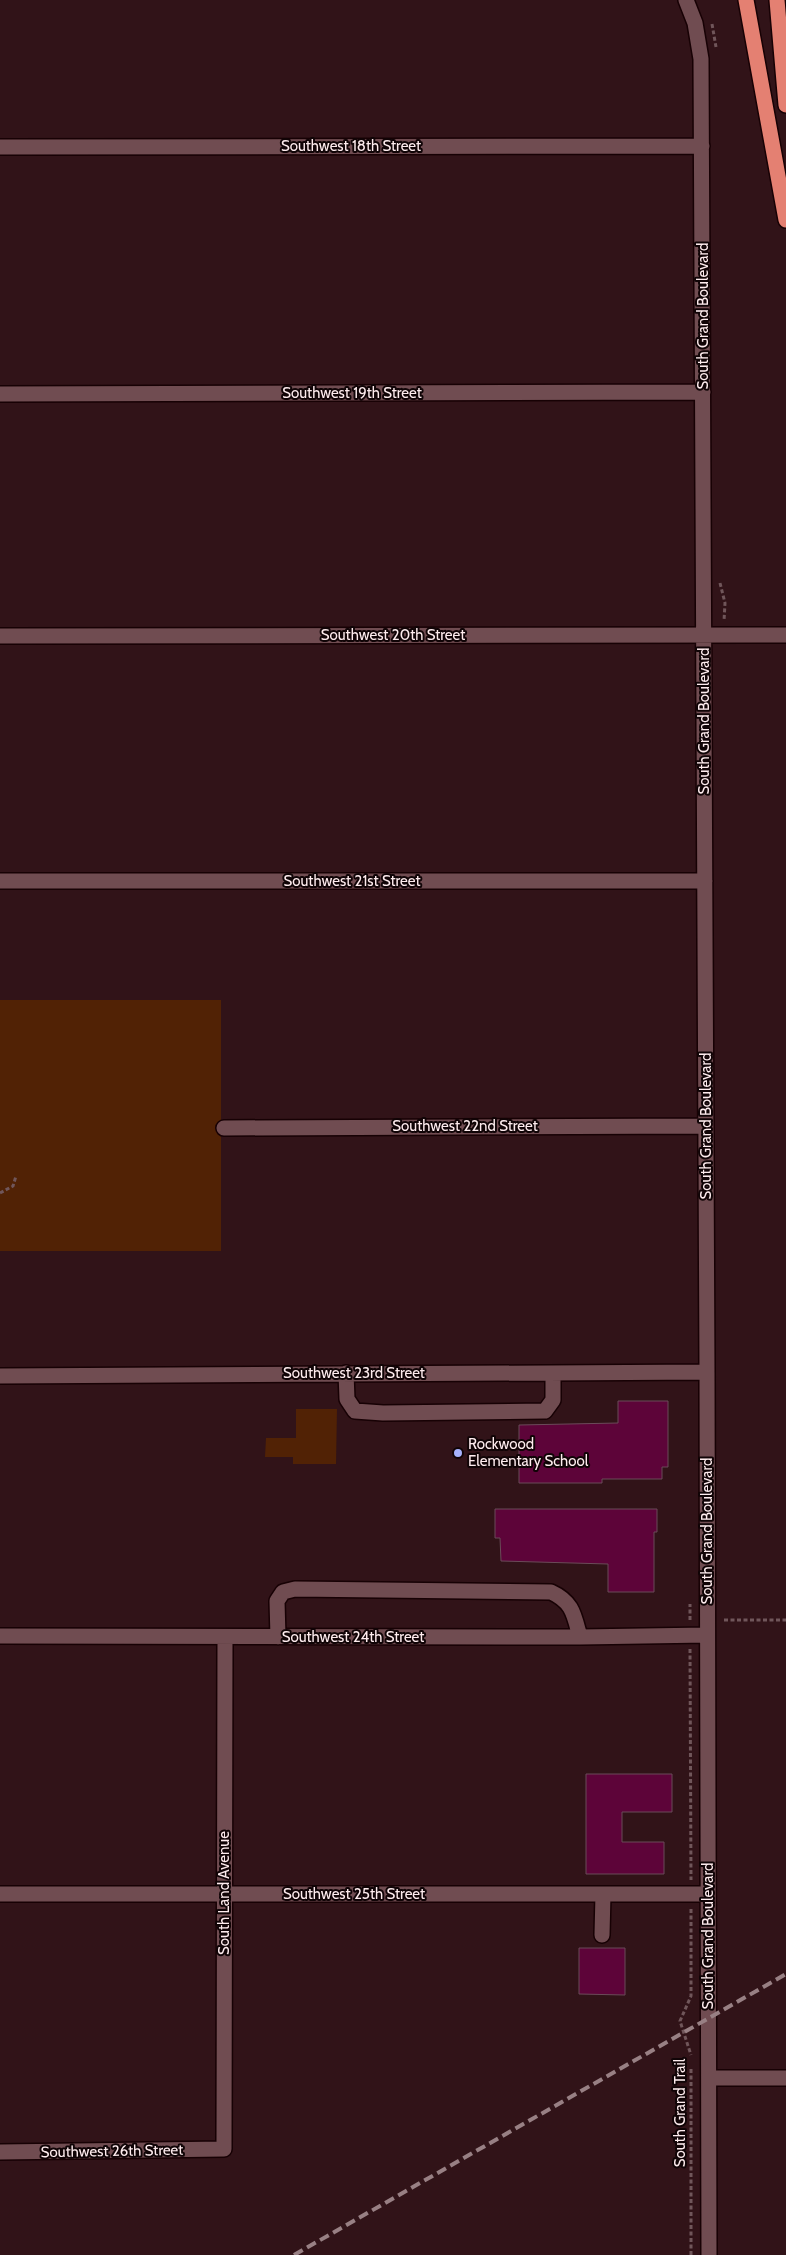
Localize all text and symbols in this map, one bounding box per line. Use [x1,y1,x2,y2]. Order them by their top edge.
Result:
street label: Southwest 18th Street [281,137,421,155]
street label: South Grand Boulevard [694,243,712,389]
street label: Southwest 19th Street [282,384,422,402]
street label: Southwest 20th Street [321,626,465,644]
street label: South Grand Boulevard [695,648,713,794]
street label: Southwest 21st Street [284,872,421,890]
street label: South Grand Boulevard [697,1053,715,1199]
street label: Southwest 22nd Street [392,1117,538,1135]
street label: Southwest 23rd Street [283,1364,425,1382]
place label: Rockwood Elementary School [468,1435,589,1470]
marker: Rockwood Elementary School [452,1447,464,1459]
street label: South Grand Boulevard [698,1458,716,1604]
street label: Southwest 24th Street [282,1628,424,1646]
street label: South Land Avenue [215,1831,233,1955]
street label: South Grand Boulevard [699,1863,717,2009]
street label: Southwest 25th Street [283,1885,425,1903]
street label: South Grand Trail [671,2058,689,2167]
street label: Southwest 26th Street [41,2141,183,2161]

